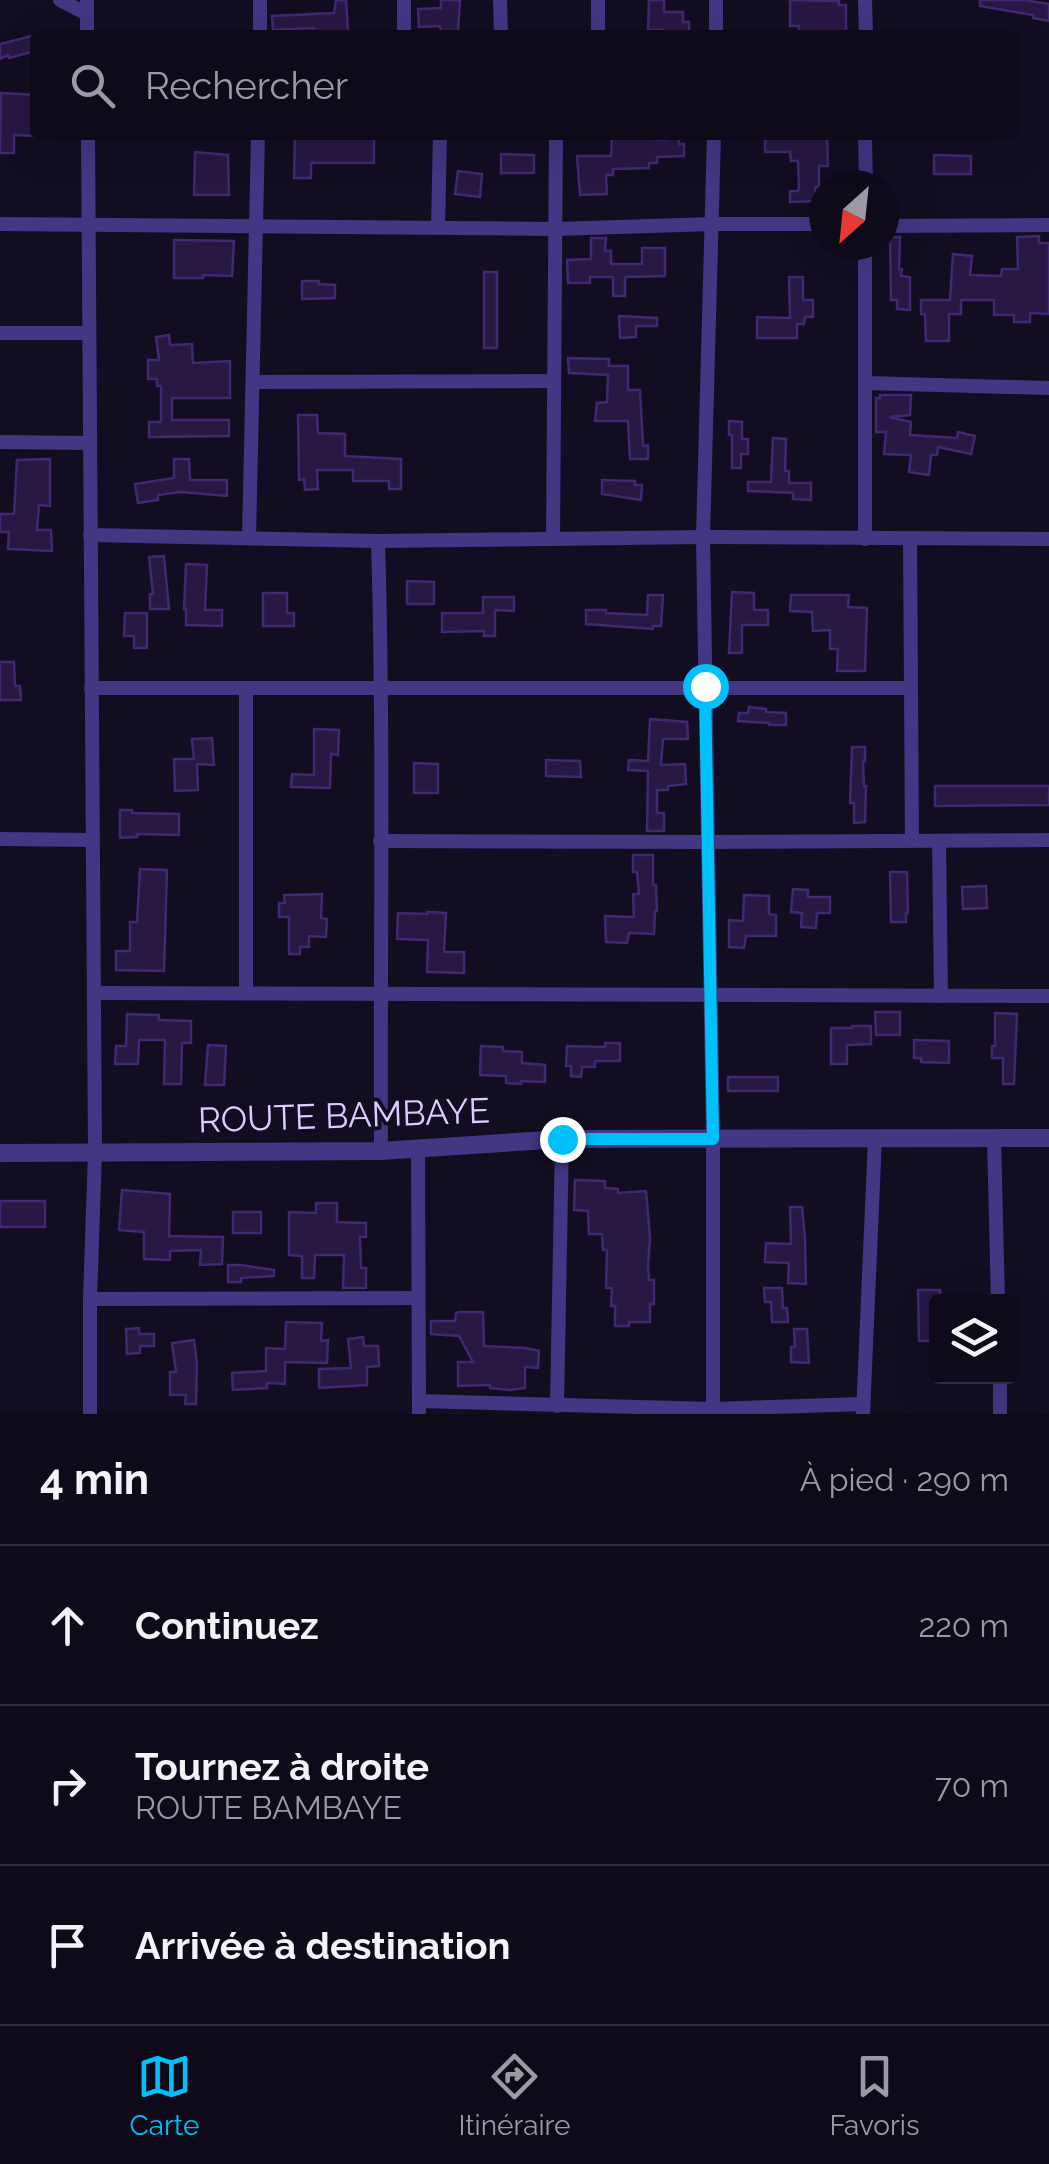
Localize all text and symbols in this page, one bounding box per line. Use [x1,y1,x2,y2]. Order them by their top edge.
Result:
search box [30,30,1019,140]
icon: search [65,58,120,113]
text: Rechercher [145,63,348,108]
north arrow [809,170,899,260]
route start [683,664,729,710]
street label: ROUTE BAMBAYE [197,1089,491,1141]
route end [540,1117,586,1163]
map controls [929,1294,1019,1384]
button: layers [929,1294,1019,1384]
text: 4 min [40,1455,149,1504]
text: À pied · 290 m [800,1461,1009,1498]
icon: ahead [40,1598,95,1653]
text: Continuez [135,1603,319,1648]
text: 220 m [919,1607,1009,1644]
text: Tournez à droite [135,1744,429,1789]
icon: right [40,1758,95,1813]
text: 70 m [935,1767,1009,1804]
text: ROUTE BAMBAYE [135,1789,402,1826]
icon: arrive [40,1918,95,1973]
text: Arrivée à destination [135,1923,511,1968]
tab: Carte [130,2049,199,2142]
tab: Itinéraire [458,2049,570,2142]
tab: Favoris [829,2049,919,2142]

